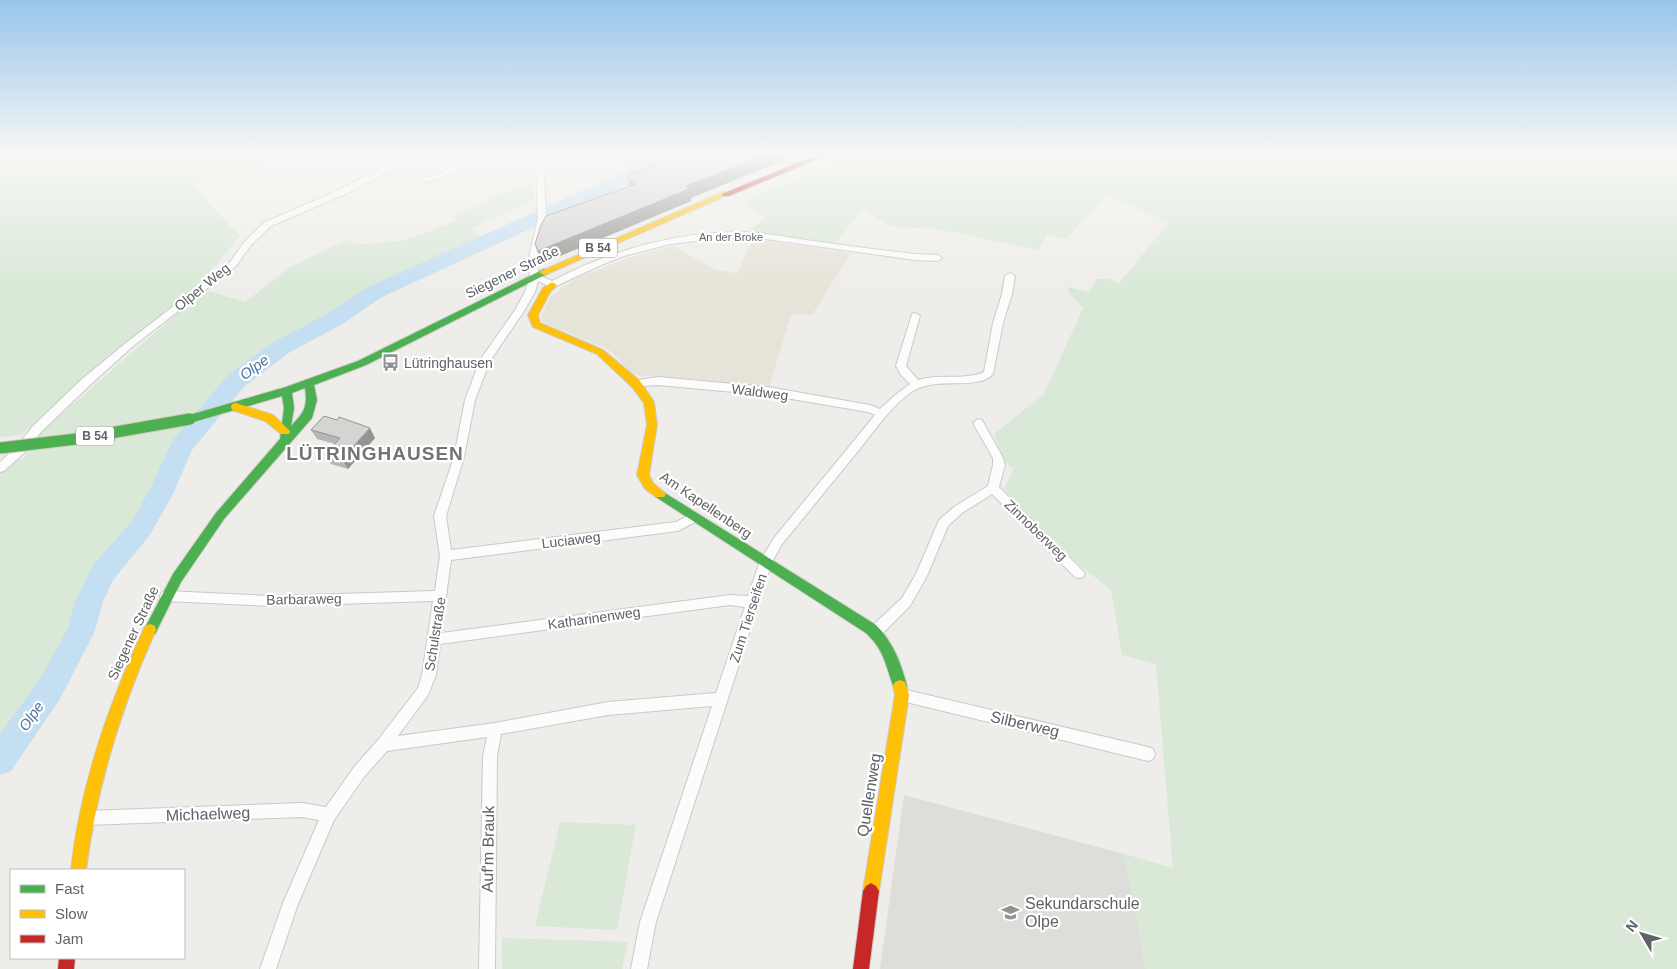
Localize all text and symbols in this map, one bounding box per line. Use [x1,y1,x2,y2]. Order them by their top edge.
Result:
street label: An der Broke [699,231,763,243]
road number: B 54 [579,238,617,258]
street label: Siegener Straße [463,242,562,302]
street label: Olper Weg [171,260,233,314]
water label: Olpe [236,351,272,383]
bus stop icon: Lütringhausen [380,353,400,373]
place label: Lütringhausen [404,355,493,371]
street label: Waldweg [731,381,789,403]
road number: B 54 [76,426,114,446]
district label: LÜTRINGHAUSEN [286,443,464,464]
street label: Am Kapellenberg [657,468,755,542]
street label: Zinnoberweg [1001,496,1071,564]
street label: Luciaweg [541,528,601,552]
street label: Zum Tierseifen [726,571,770,665]
street label: Siegener Straße [104,583,162,683]
street label: Barbaraweg [266,590,342,608]
street label: Schulstraße [421,596,449,672]
street label: Katharinenweg [547,604,641,632]
water label: Olpe [15,698,47,734]
street label: Silberweg [989,708,1061,740]
street label: Quellenweg [854,752,884,838]
street label: Michaelweg [165,804,251,824]
street label: Auf'm Brauk [479,805,497,892]
legend [10,869,185,959]
text: Fast [55,880,85,897]
place label: Sekundarschule Olpe [1025,895,1140,930]
school or university icon: Sekundarschule Olpe [1001,902,1021,922]
text: Slow [55,905,88,922]
north arrow [1617,909,1667,959]
text: N [1622,917,1641,935]
text: Jam [55,930,83,947]

